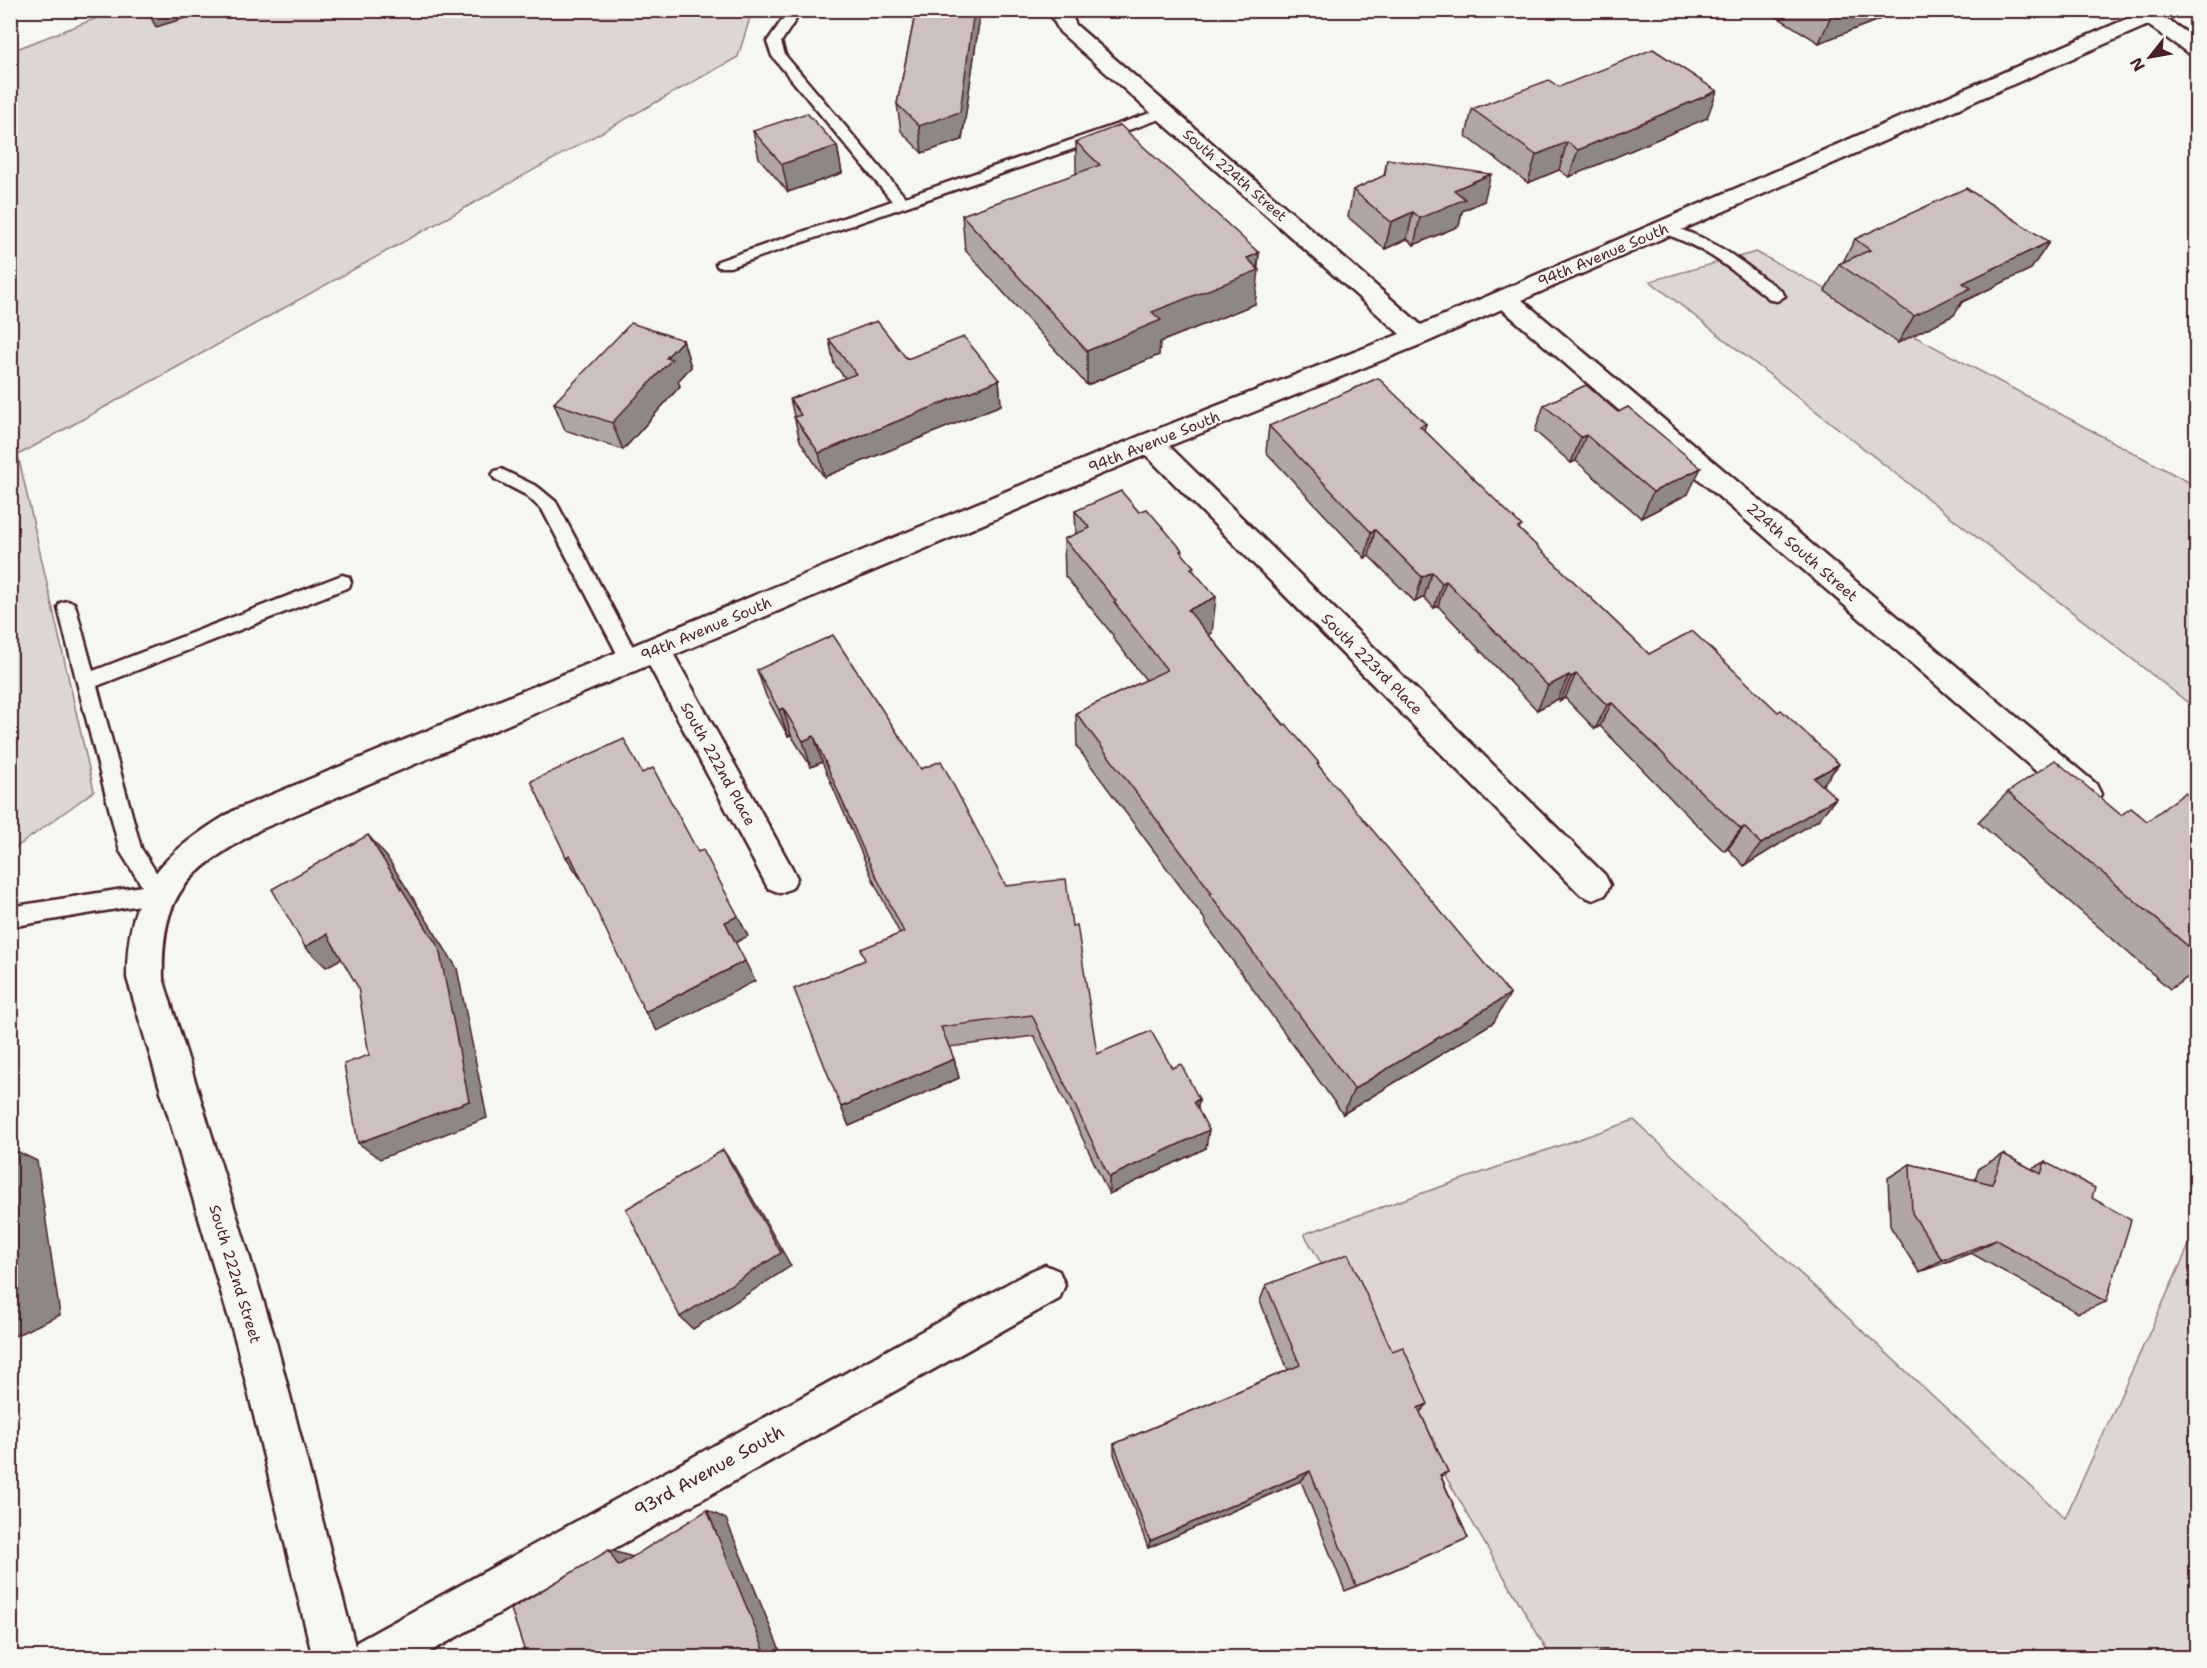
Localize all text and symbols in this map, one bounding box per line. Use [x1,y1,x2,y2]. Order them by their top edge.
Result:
north arrow [2120,27,2180,87]
text: N [2125,54,2150,75]
street label: South 224th Street [1179,125,1291,225]
street label: 94th Avenue South [1534,218,1672,292]
street label: 94th Avenue South [1085,406,1223,478]
street label: 224th South Street [1742,498,1862,606]
street label: 94th Avenue South [637,592,775,666]
street label: South 223rd Place [1317,609,1427,719]
street label: South 222nd Place [676,699,760,829]
street label: South 222nd Street [204,1202,266,1346]
street label: 93rd Avenue South [629,1420,789,1522]

